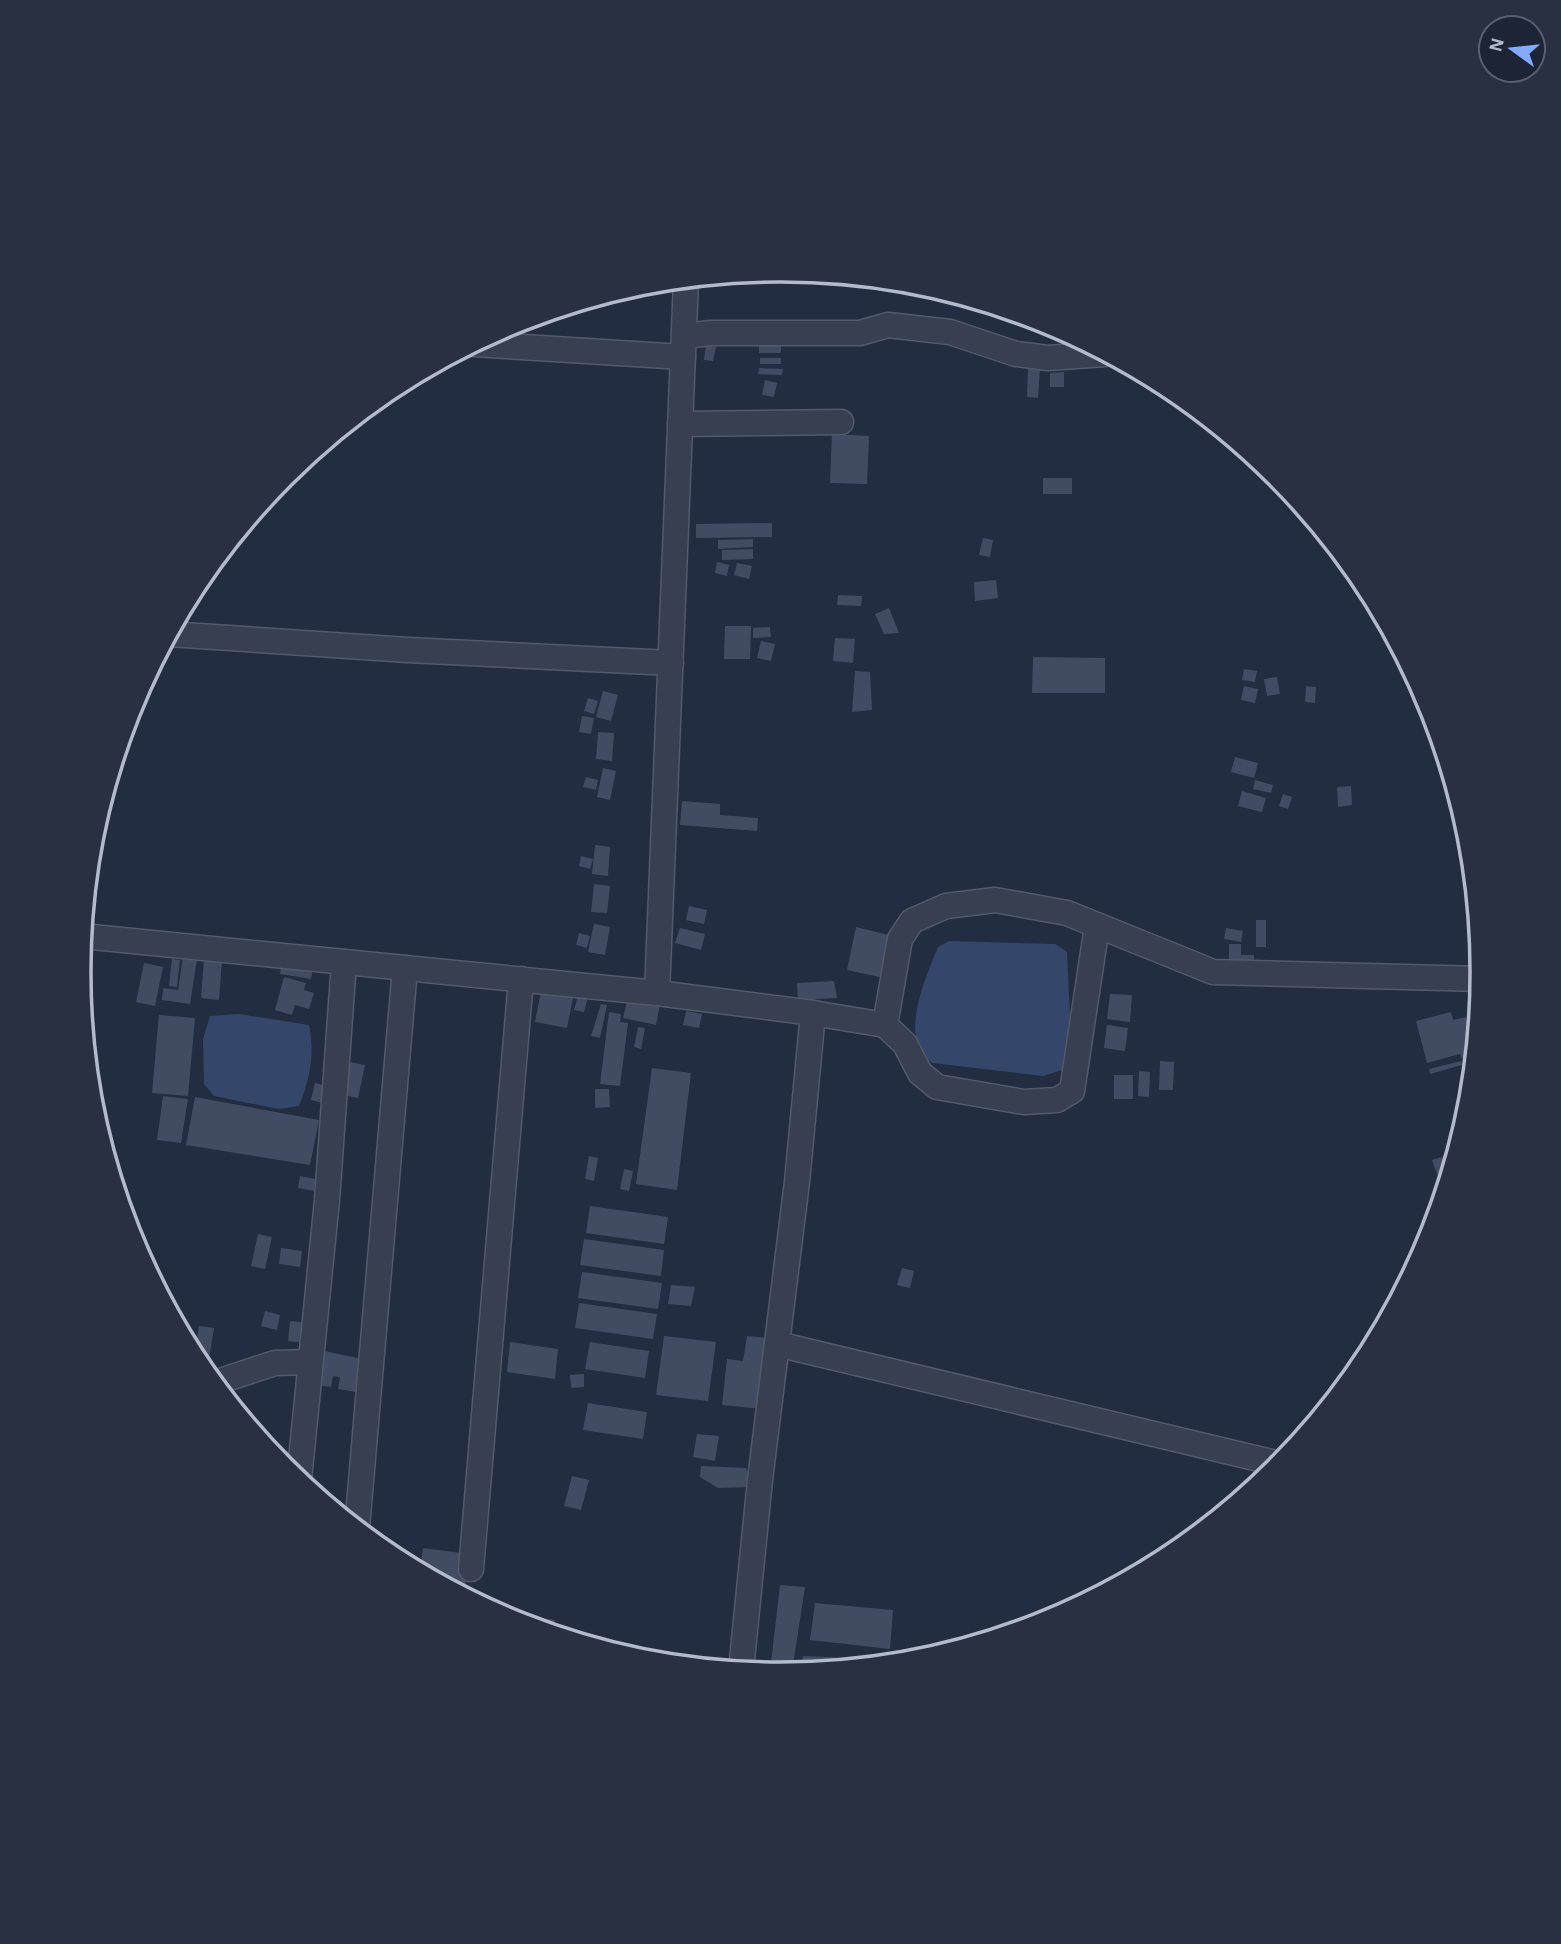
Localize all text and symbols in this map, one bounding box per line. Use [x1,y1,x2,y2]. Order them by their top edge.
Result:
north arrow [1477,14,1547,84]
text: N [1486,36,1508,54]

